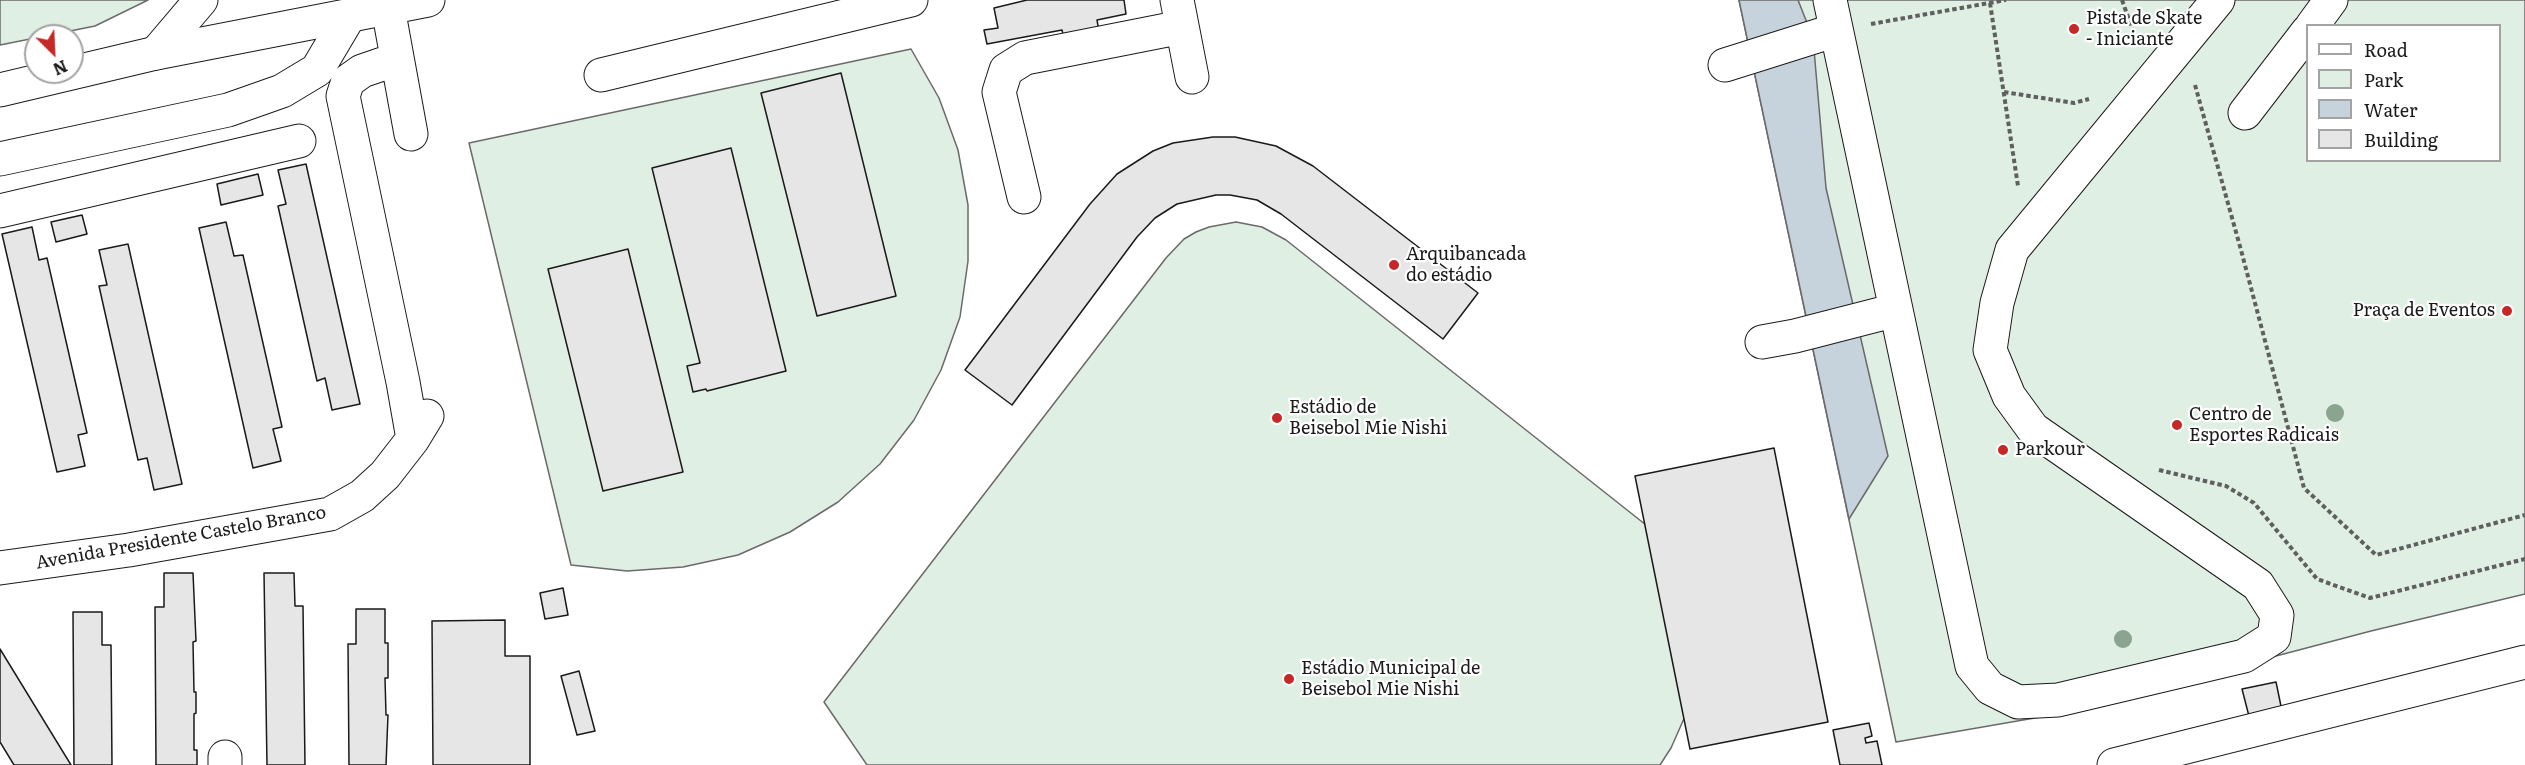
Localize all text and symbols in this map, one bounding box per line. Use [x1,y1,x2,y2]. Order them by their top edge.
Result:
place label: Pista de Skate - Iniciante [2086,8,2202,50]
marker: Pista de Skate - Iniciante [2067,22,2081,36]
north arrow [24,24,84,84]
legend [2306,24,2501,162]
text: Road [2364,36,2408,63]
text: N [49,55,72,82]
text: Park [2364,66,2403,93]
text: Water [2364,96,2417,123]
text: Building [2364,126,2438,153]
place label: Arquibancada do estádio [1406,244,1526,286]
marker: Arquibancada do estádio [1387,258,1401,272]
place label: Praça de Eventos [2353,300,2495,322]
marker: Praça de Eventos [2500,304,2514,318]
place label: Estádio de Beisebol Mie Nishi [1289,397,1447,440]
place label: Centro de Esportes Radicais [2189,404,2339,446]
marker: Estádio de Beisebol Mie Nishi [1270,411,1284,425]
marker: Centro de Esportes Radicais [2170,418,2184,432]
place label: Parkour [2015,439,2085,461]
marker: Parkour [1996,443,2010,457]
street label: Avenida Presidente Castelo Branco [34,502,328,574]
place label: Estádio Municipal de Beisebol Mie Nishi [1301,658,1480,700]
marker: Estádio Municipal de Beisebol Mie Nishi [1282,672,1296,686]

